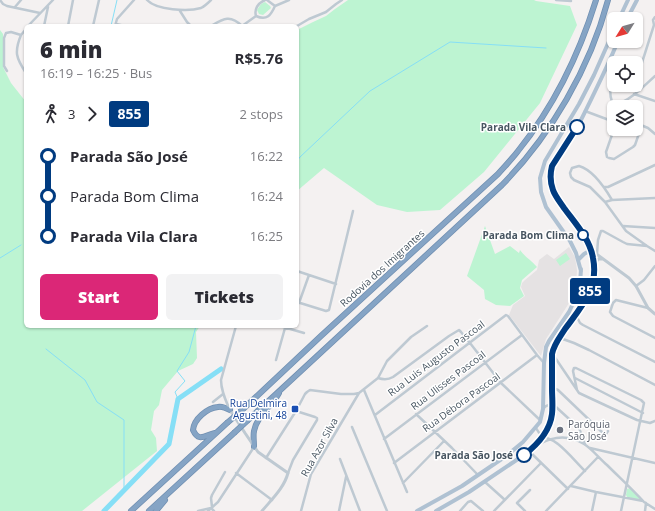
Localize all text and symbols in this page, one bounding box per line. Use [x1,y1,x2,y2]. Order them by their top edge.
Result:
north arrow [607,12,643,48]
map controls [607,12,643,136]
text: 6 min [40,34,103,64]
text: R$5.76 [235,48,283,68]
button: locate [607,56,643,92]
text: 16:19 – 16:25 · Bus [40,64,152,82]
button: layers [607,100,643,136]
icon: walk [40,103,62,125]
icon: forward [81,103,103,125]
text: 855 [117,104,141,123]
text: 3 [68,105,75,123]
text: 2 stops [239,105,283,123]
marker: Parada Vila Clara [569,119,585,135]
place label: Parada Vila Clara [481,120,566,134]
text: Parada São José [70,146,188,166]
text: 16:22 [250,147,283,165]
text: Parada Bom Clima [70,186,199,206]
text: 16:24 [250,187,283,205]
text: Parada Vila Clara [70,226,198,246]
street label: Rodovia dos Imigrantes [337,226,427,310]
text: 16:25 [250,227,283,245]
place label: Parada Bom Clima [482,228,574,242]
marker: Parada Bom Clima [577,229,589,241]
button: Start [40,274,158,320]
button: Tickets [166,274,283,320]
line badge: 855 [567,278,613,304]
text: 855 [578,281,602,300]
street label: Rua Luis Augusto Pascoal [385,317,487,399]
street label: Rua Ulisses Pascoal [408,347,488,413]
street label: Rua Débora Pascoal [419,369,503,435]
place label: Rua Delmira Agustini, 48 [230,396,287,422]
marker: Rua Delmira Agustini, 48 [290,404,300,414]
street label: Rua Azor Silva [297,415,341,479]
place label: Paróquia São José [568,417,610,443]
marker: Paróquia São José [555,425,565,435]
marker: Parada São José [516,447,532,463]
place label: Parada São José [434,448,513,462]

